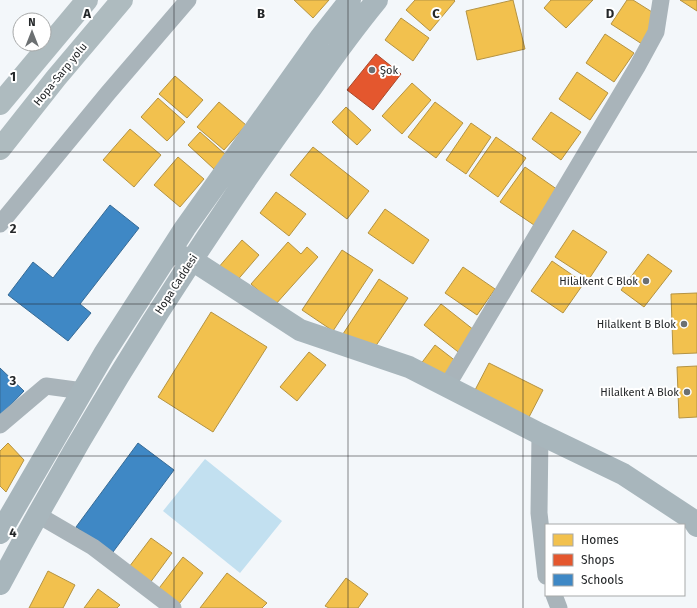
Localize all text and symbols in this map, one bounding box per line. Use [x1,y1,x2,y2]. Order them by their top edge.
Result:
text: A [82,6,91,21]
text: B [257,6,265,21]
text: C [432,6,440,21]
text: D [606,6,615,21]
north arrow [12,12,52,52]
text: N [28,16,36,29]
street label: Hopa-Sarp yolu [31,40,90,108]
place label: Şok [380,64,398,77]
marker: Şok [367,65,377,75]
text: 1 [10,69,16,84]
text: 2 [10,221,17,236]
street label: Hopa Caddesi [152,252,201,317]
place label: Hilalkent C Blok [559,275,638,288]
marker: Hilalkent C Blok [641,276,651,286]
place label: Hilalkent B Blok [597,318,676,331]
marker: Hilalkent B Blok [679,319,689,329]
text: 3 [9,373,17,388]
place label: Hilalkent A Blok [600,386,679,399]
marker: Hilalkent A Blok [682,387,692,397]
legend [545,524,685,596]
text: 4 [9,525,17,540]
text: Homes [581,533,619,547]
text: Shops [581,553,615,567]
text: Schools [581,573,624,587]

